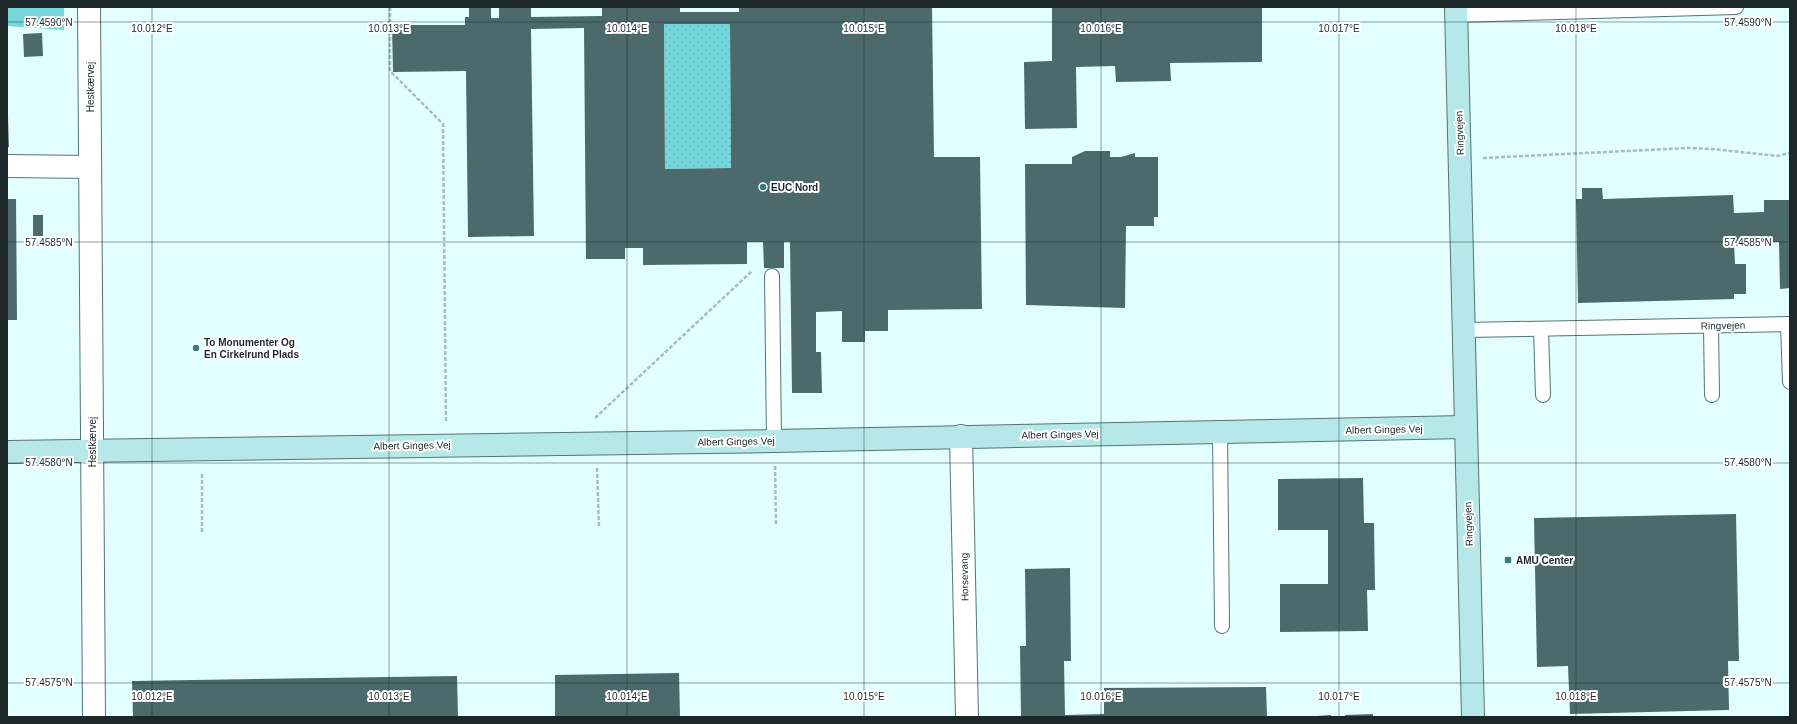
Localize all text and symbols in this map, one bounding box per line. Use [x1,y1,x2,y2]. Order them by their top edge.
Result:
text: 57.4590°N [25,17,73,28]
text: 57.4590°N [1724,17,1772,28]
text: 10.012°E [131,23,173,34]
text: 10.013°E [368,23,410,34]
text: 10.014°E [606,23,648,34]
text: 10.015°E [843,23,885,34]
text: 10.016°E [1080,23,1122,34]
text: 10.017°E [1318,23,1360,34]
text: 10.018°E [1555,23,1597,34]
street label: Hestkærvej [85,62,96,112]
street label: Ringvejen [1453,111,1466,155]
marker: EUC Nord [758,182,768,192]
place label: EUC Nord [771,182,818,193]
text: 57.4585°N [25,237,73,248]
text: 57.4585°N [1724,237,1772,248]
street label: Ringvejen [1701,320,1745,331]
place label: To Monumenter Og En Cirkelrund Plads [204,337,299,360]
marker: To Monumenter Og En Cirkelrund Plads [191,343,201,353]
street label: Hestkærvej [87,417,98,467]
street label: Albert Ginges Vej [1345,423,1423,436]
street label: Albert Ginges Vej [1021,428,1099,441]
street label: Albert Ginges Vej [697,435,775,448]
street label: Albert Ginges Vej [373,439,451,452]
text: 57.4580°N [25,457,73,468]
text: 57.4580°N [1724,457,1772,468]
street label: Ringvejen [1462,502,1475,546]
street label: Horsevang [959,553,970,601]
marker: AMU Center [1503,555,1513,565]
place label: AMU Center [1516,555,1573,566]
text: 57.4575°N [25,677,73,688]
text: 57.4575°N [1724,677,1772,688]
text: 10.012°E [131,691,173,702]
text: 10.013°E [368,691,410,702]
text: 10.014°E [606,691,648,702]
text: 10.015°E [843,691,885,702]
text: 10.016°E [1080,691,1122,702]
text: 10.017°E [1318,691,1360,702]
text: 10.018°E [1555,691,1597,702]

